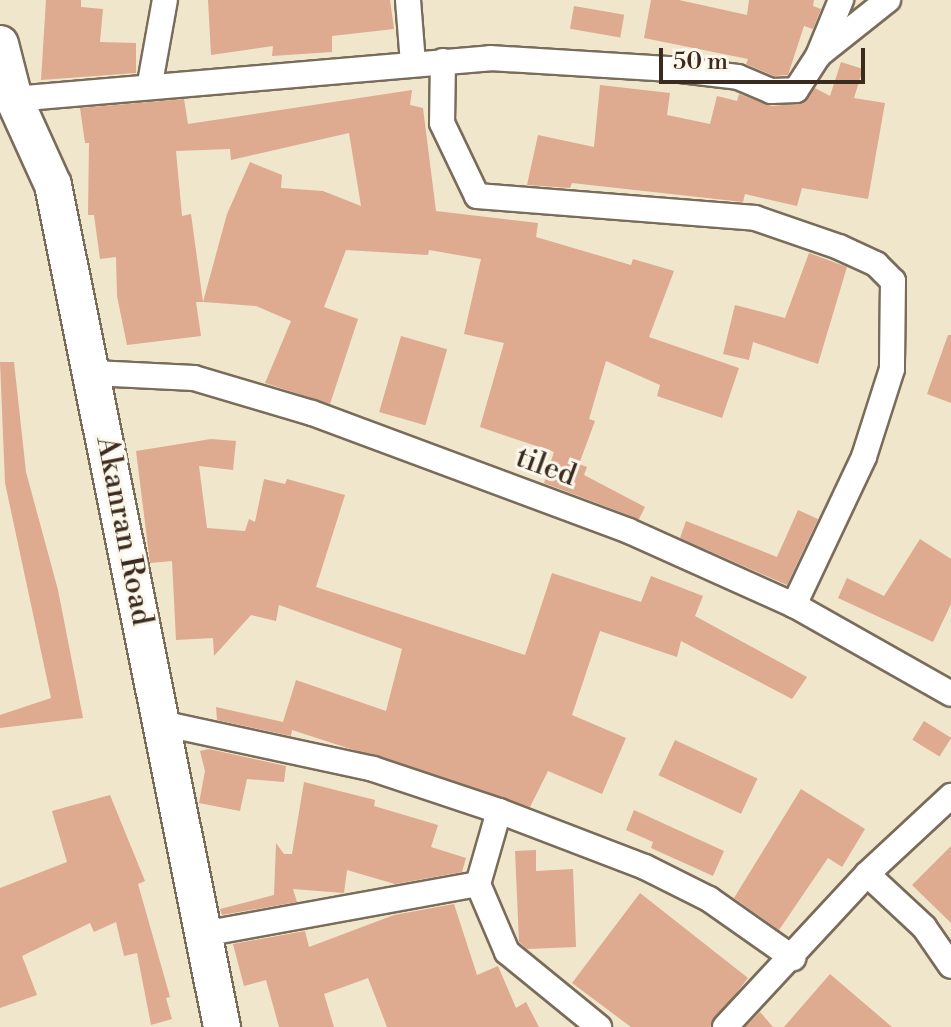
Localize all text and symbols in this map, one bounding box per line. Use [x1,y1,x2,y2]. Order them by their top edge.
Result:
scale bar [663,32,869,82]
text: 50 m [673,47,728,77]
street label: Akanran Road [88,433,160,629]
street label: tiled [511,440,581,494]

